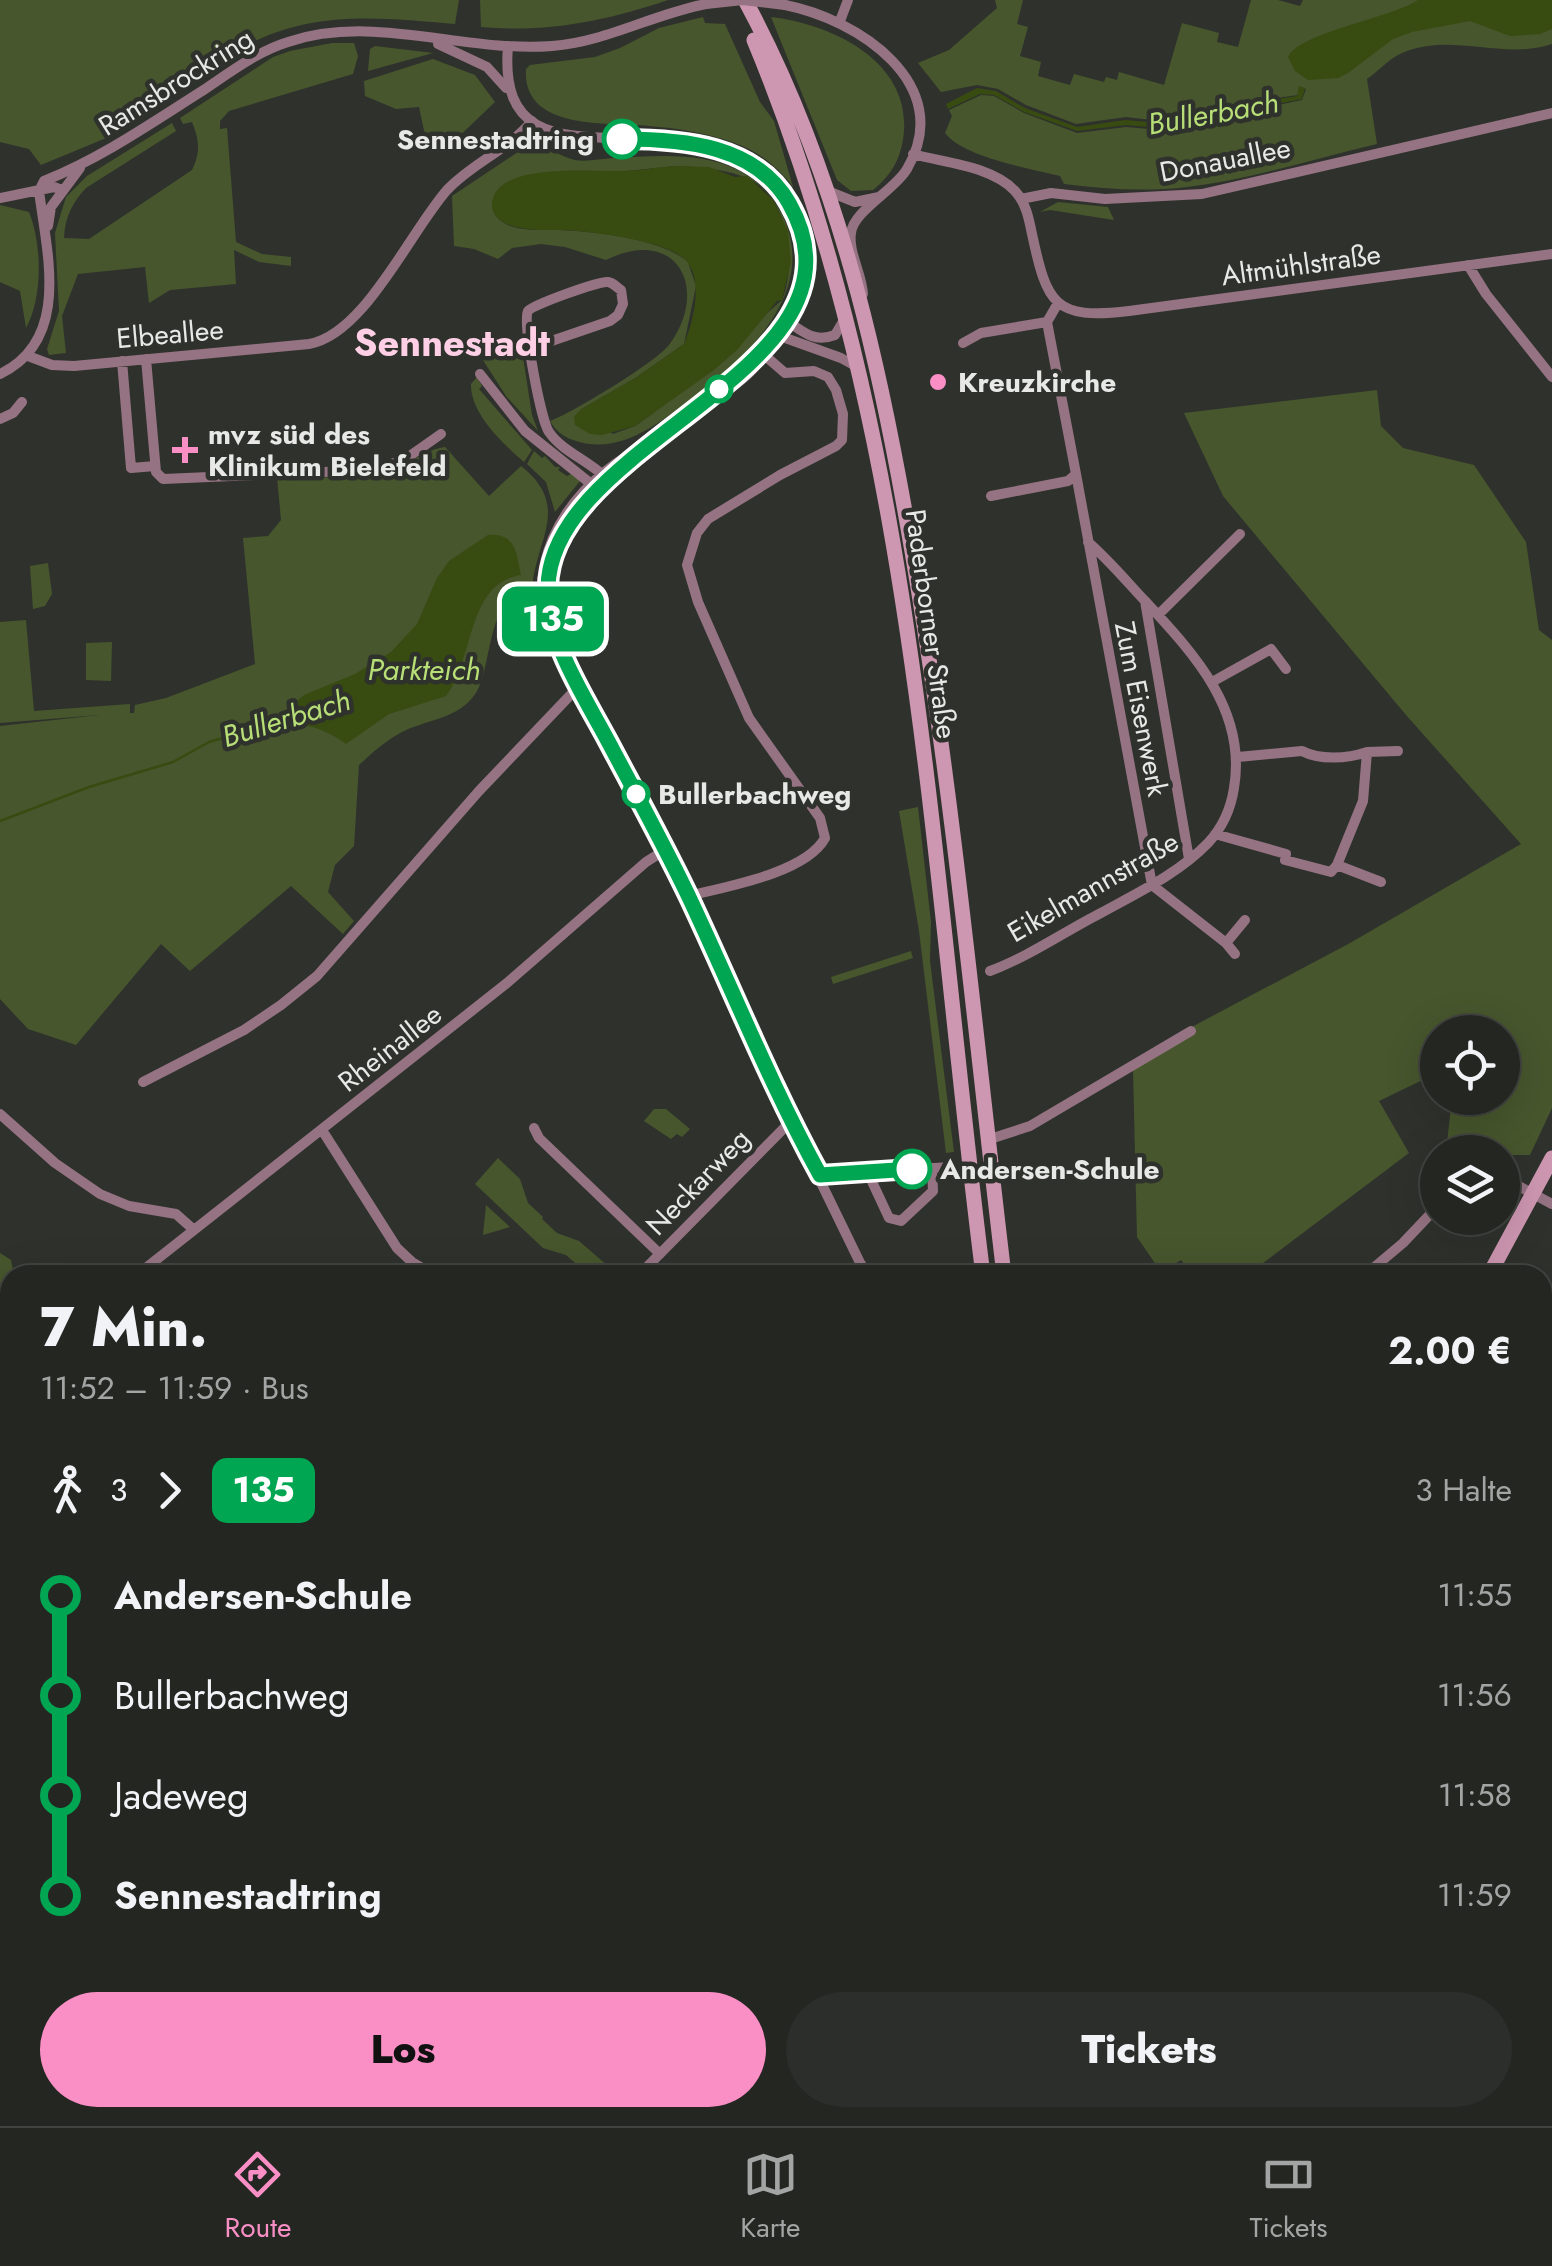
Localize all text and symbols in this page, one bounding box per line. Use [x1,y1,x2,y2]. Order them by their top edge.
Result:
street label: Ramsbrockring [91,18,261,146]
water label: Bullerbach [1144,80,1282,146]
place label: Sennestadtring [397,119,594,160]
marker: Sennestadtring [603,120,641,158]
street label: Donauallee [1156,127,1294,193]
street label: Altmühlstraße [1219,234,1383,296]
street label: Elbeallee [115,309,225,359]
district label: Sennestadt [354,315,550,370]
place label: Kreuzkirche [958,362,1116,403]
marker: Kreuzkirche [927,371,949,393]
unlabelled marker [706,376,732,402]
place label: mvz süd des Klinikum Bielefeld [208,414,447,487]
marker: mvz süd des Klinikum Bielefeld [172,437,198,463]
street label: Paderborner Straße [895,507,967,741]
line badge: 135 [496,586,610,652]
text: 135 [522,594,584,644]
street label: Zum Eisenwerk [1104,618,1178,801]
water label: Parkteich [367,648,481,691]
water label: Bullerbach [216,678,356,758]
place label: Bullerbachweg [658,774,851,815]
marker: Bullerbachweg [623,781,649,807]
street label: Eikelmannstraße [1000,821,1186,953]
street label: Rheinallee [329,994,451,1102]
map controls [1420,1015,1520,1235]
button: locate [1420,1015,1520,1115]
street label: Neckarweg [636,1119,760,1245]
button: layers [1420,1135,1520,1235]
place label: Andersen-Schule [939,1149,1160,1190]
marker: Andersen-Schule [893,1150,931,1188]
text: 7 Min. [40,1287,207,1367]
text: 2.00 € [1388,1323,1512,1378]
text: 11:52 – 11:59 · Bus [40,1365,309,1411]
icon: walk [40,1463,95,1518]
icon: forward [142,1463,197,1518]
text: 135 [232,1465,295,1515]
text: 3 [110,1467,127,1513]
text: 3 Halte [1415,1467,1512,1513]
text: Andersen-Schule [114,1568,412,1623]
text: 11:55 [1438,1572,1512,1618]
text: Bullerbachweg [114,1668,350,1723]
text: 11:56 [1437,1672,1512,1718]
text: Jadeweg [114,1768,249,1823]
text: 11:58 [1438,1772,1512,1818]
text: Sennestadtring [114,1868,382,1923]
text: 11:59 [1437,1872,1512,1918]
button: Los [40,1992,766,2107]
button: Tickets [786,1992,1512,2107]
tab: Route [225,2147,291,2248]
tab: Karte [740,2147,800,2248]
tab: Tickets [1249,2147,1327,2248]

